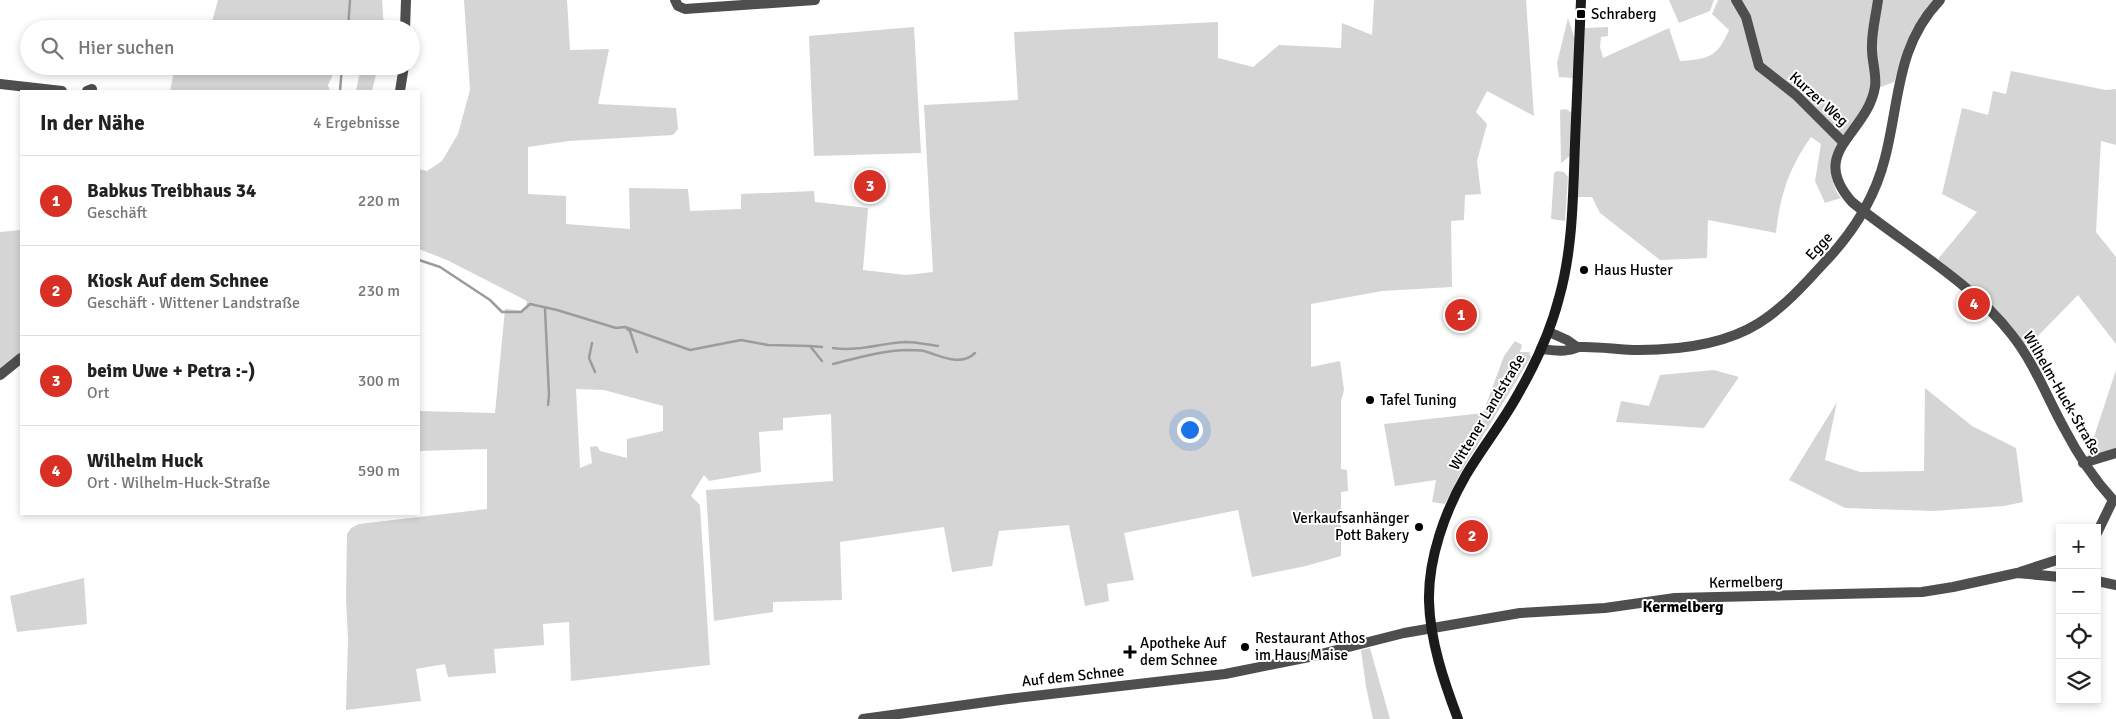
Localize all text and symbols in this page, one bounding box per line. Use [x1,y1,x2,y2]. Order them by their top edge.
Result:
place label: Schraberg [1591,5,1656,23]
marker: Schraberg [1575,8,1587,20]
search box [20,20,420,75]
icon: search [38,34,66,62]
text: Hier suchen [78,36,174,60]
street label: Kurzer Weg [1786,68,1852,130]
text: In der Nähe [40,110,145,136]
text: 4 Ergebnisse [313,113,400,133]
pin: 3 [854,167,886,205]
text: Babkus Treibhaus 34 [87,179,256,203]
text: 1 [52,191,60,211]
text: 220 m [358,191,400,211]
text: Geschäft [87,203,147,223]
street label: Egge [1802,228,1836,264]
place label: Haus Huster [1594,261,1673,279]
marker: Haus Huster [1578,264,1590,276]
text: Kiosk Auf dem Schnee [87,269,269,293]
text: 2 [52,281,60,301]
text: 230 m [358,281,400,301]
pin: 4 [1958,285,1990,323]
text: Geschäft · Wittener Landstraße [87,293,300,313]
pin: 1 [1445,296,1477,334]
street label: Wilhelm-Huck-Straße [2019,328,2105,458]
street label: Wittener Landstraße [1445,351,1529,473]
text: beim Uwe + Petra :-) [87,359,255,383]
text: 3 [52,371,60,391]
text: 300 m [358,371,400,391]
text: Ort [87,383,109,403]
place label: Tafel Tuning [1380,391,1457,409]
marker: Tafel Tuning [1364,394,1376,406]
your location [1177,417,1203,443]
text: Wilhelm Huck [87,449,203,473]
text: 4 [52,461,60,481]
text: 590 m [358,461,400,481]
text: Ort · Wilhelm-Huck-Straße [87,473,270,493]
place label: Verkaufsanhänger Pott Bakery [1293,509,1409,544]
pin: 2 [1456,517,1488,555]
marker: Verkaufsanhänger Pott Bakery [1413,521,1425,533]
map controls [2056,524,2101,704]
button: + [2056,524,2101,569]
button: − [2056,569,2101,614]
street label: Kermelberg [1709,572,1783,592]
district label: Kermelberg [1642,597,1724,617]
button: locate [2056,614,2101,659]
place label: Restaurant Athos im Haus Maise [1255,629,1366,664]
place label: Apotheke Auf dem Schnee [1140,634,1227,669]
marker: Restaurant Athos im Haus Maise [1239,641,1251,653]
marker: Apotheke Auf dem Schnee [1124,646,1136,658]
button: layers [2056,659,2101,704]
street label: Auf dem Schnee [1021,662,1125,690]

